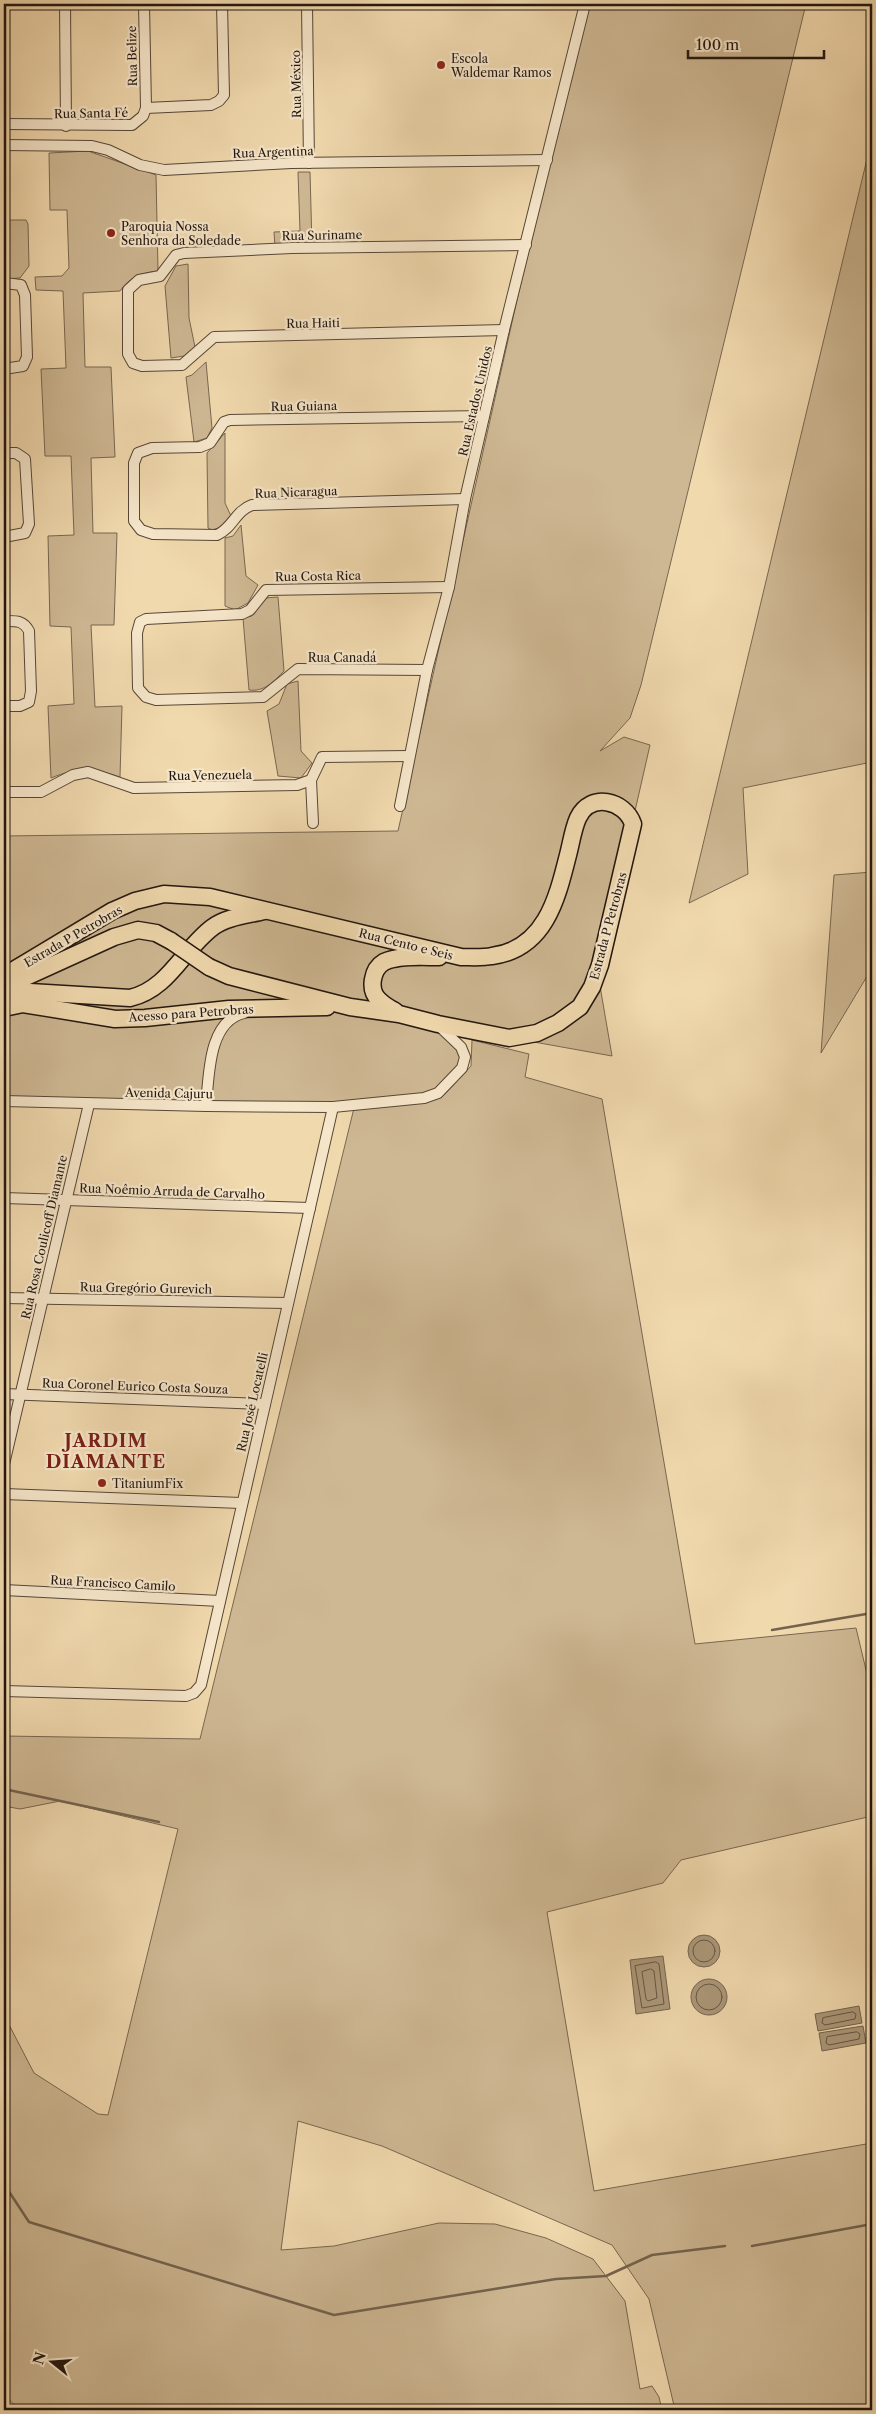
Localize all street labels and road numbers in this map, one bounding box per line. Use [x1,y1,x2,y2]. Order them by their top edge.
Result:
street label: Rua Belize [124,25,140,87]
street label: Rua México [288,50,304,118]
street label: Rua Santa Fé [54,105,128,121]
street label: Rua Argentina [232,143,315,161]
street label: Rua Suriname [282,227,363,243]
street label: Rua Haiti [286,315,340,331]
street label: Rua Estados Unidos [455,344,495,458]
street label: Rua Guiana [271,398,338,414]
street label: Rua Nicaragua [254,483,338,501]
street label: Rua Costa Rica [275,568,362,584]
street label: Rua Canadá [308,650,377,665]
street label: Rua Venezuela [168,767,253,783]
street label: Estrada P Petrobras [586,870,630,982]
street label: Estrada P Petrobras [21,902,125,970]
street label: Rua Cento e Seis [357,925,455,963]
street label: Acesso para Petrobras [127,1001,254,1025]
street label: Avenida Cajuru [124,1085,214,1101]
street label: Rua Rosa Coulicoff Diamante [18,1153,70,1321]
street label: Rua Noêmio Arruda de Carvalho [79,1180,265,1202]
street label: Rua Gregório Gurevich [80,1279,213,1297]
street label: Rua José Locatelli [233,1350,271,1453]
street label: Rua Coronel Eurico Costa Souza [42,1375,229,1397]
street label: Rua Francisco Camilo [50,1572,176,1594]

